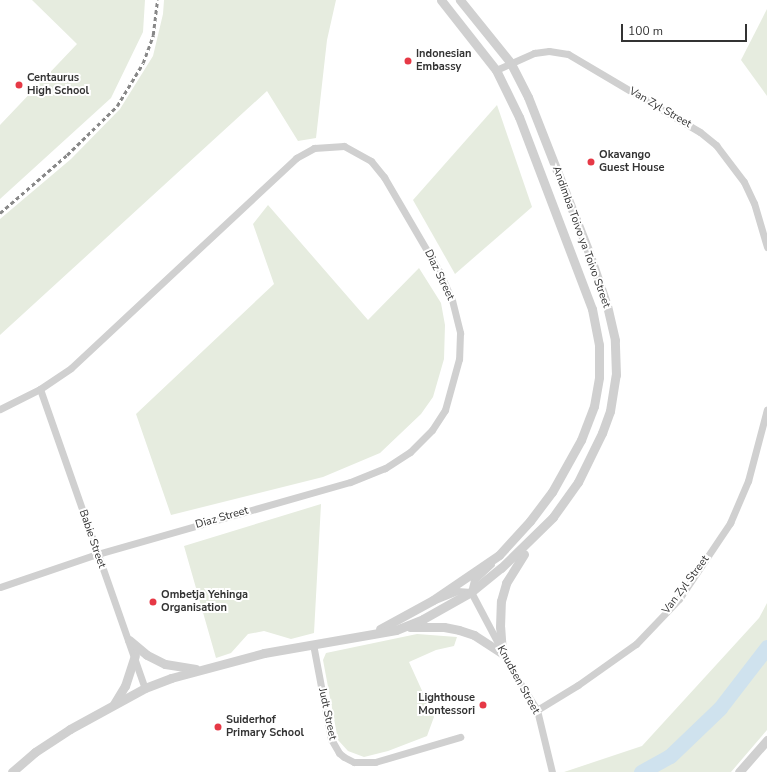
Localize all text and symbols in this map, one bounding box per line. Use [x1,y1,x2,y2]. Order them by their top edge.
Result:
scale bar [623,16,749,42]
text: 100 m [628,23,663,39]
place label: Indonesian Embassy [416,48,471,74]
marker: Indonesian Embassy [403,56,413,66]
place label: Centaurus High School [27,72,89,98]
marker: Centaurus High School [14,80,24,90]
street label: Van Zyl Street [626,85,694,131]
place label: Okavango Guest House [599,149,664,175]
marker: Okavango Guest House [586,157,596,167]
street label: Andimba Toivo ya Toivo Street [549,164,613,310]
street label: Diaz Street [421,248,457,302]
street label: Diaz Street [194,504,250,532]
street label: Babie Street [76,508,108,570]
street label: Van Zyl Street [660,553,712,617]
place label: Ombetja Yehinga Organisation [161,589,248,615]
marker: Ombetja Yehinga Organisation [148,597,158,607]
street label: Knudsen Street [494,644,542,716]
street label: Judt Street [315,687,339,741]
place label: Lighthouse Montessori [418,692,475,718]
marker: Lighthouse Montessori [478,700,488,710]
place label: Suiderhof Primary School [226,714,304,740]
marker: Suiderhof Primary School [213,722,223,732]

